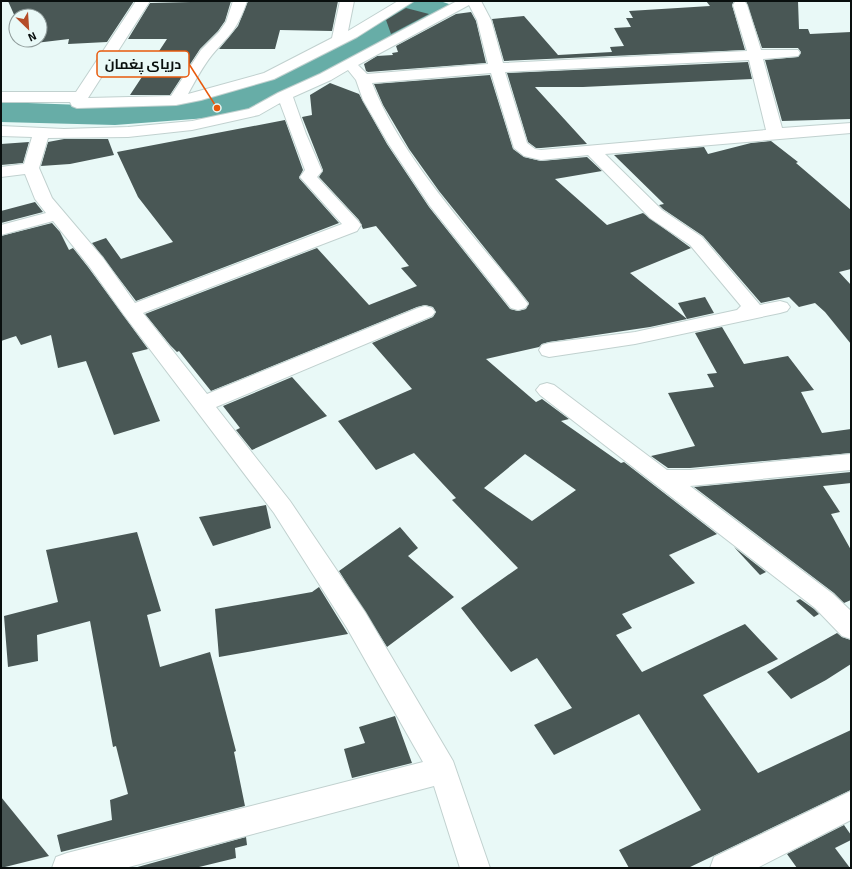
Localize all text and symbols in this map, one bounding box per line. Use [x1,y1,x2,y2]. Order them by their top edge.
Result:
north arrow [8,8,48,48]
text: N [25,26,40,48]
callout: دریای پغمان [97,51,189,77]
text: دریای پغمان [105,51,181,77]

